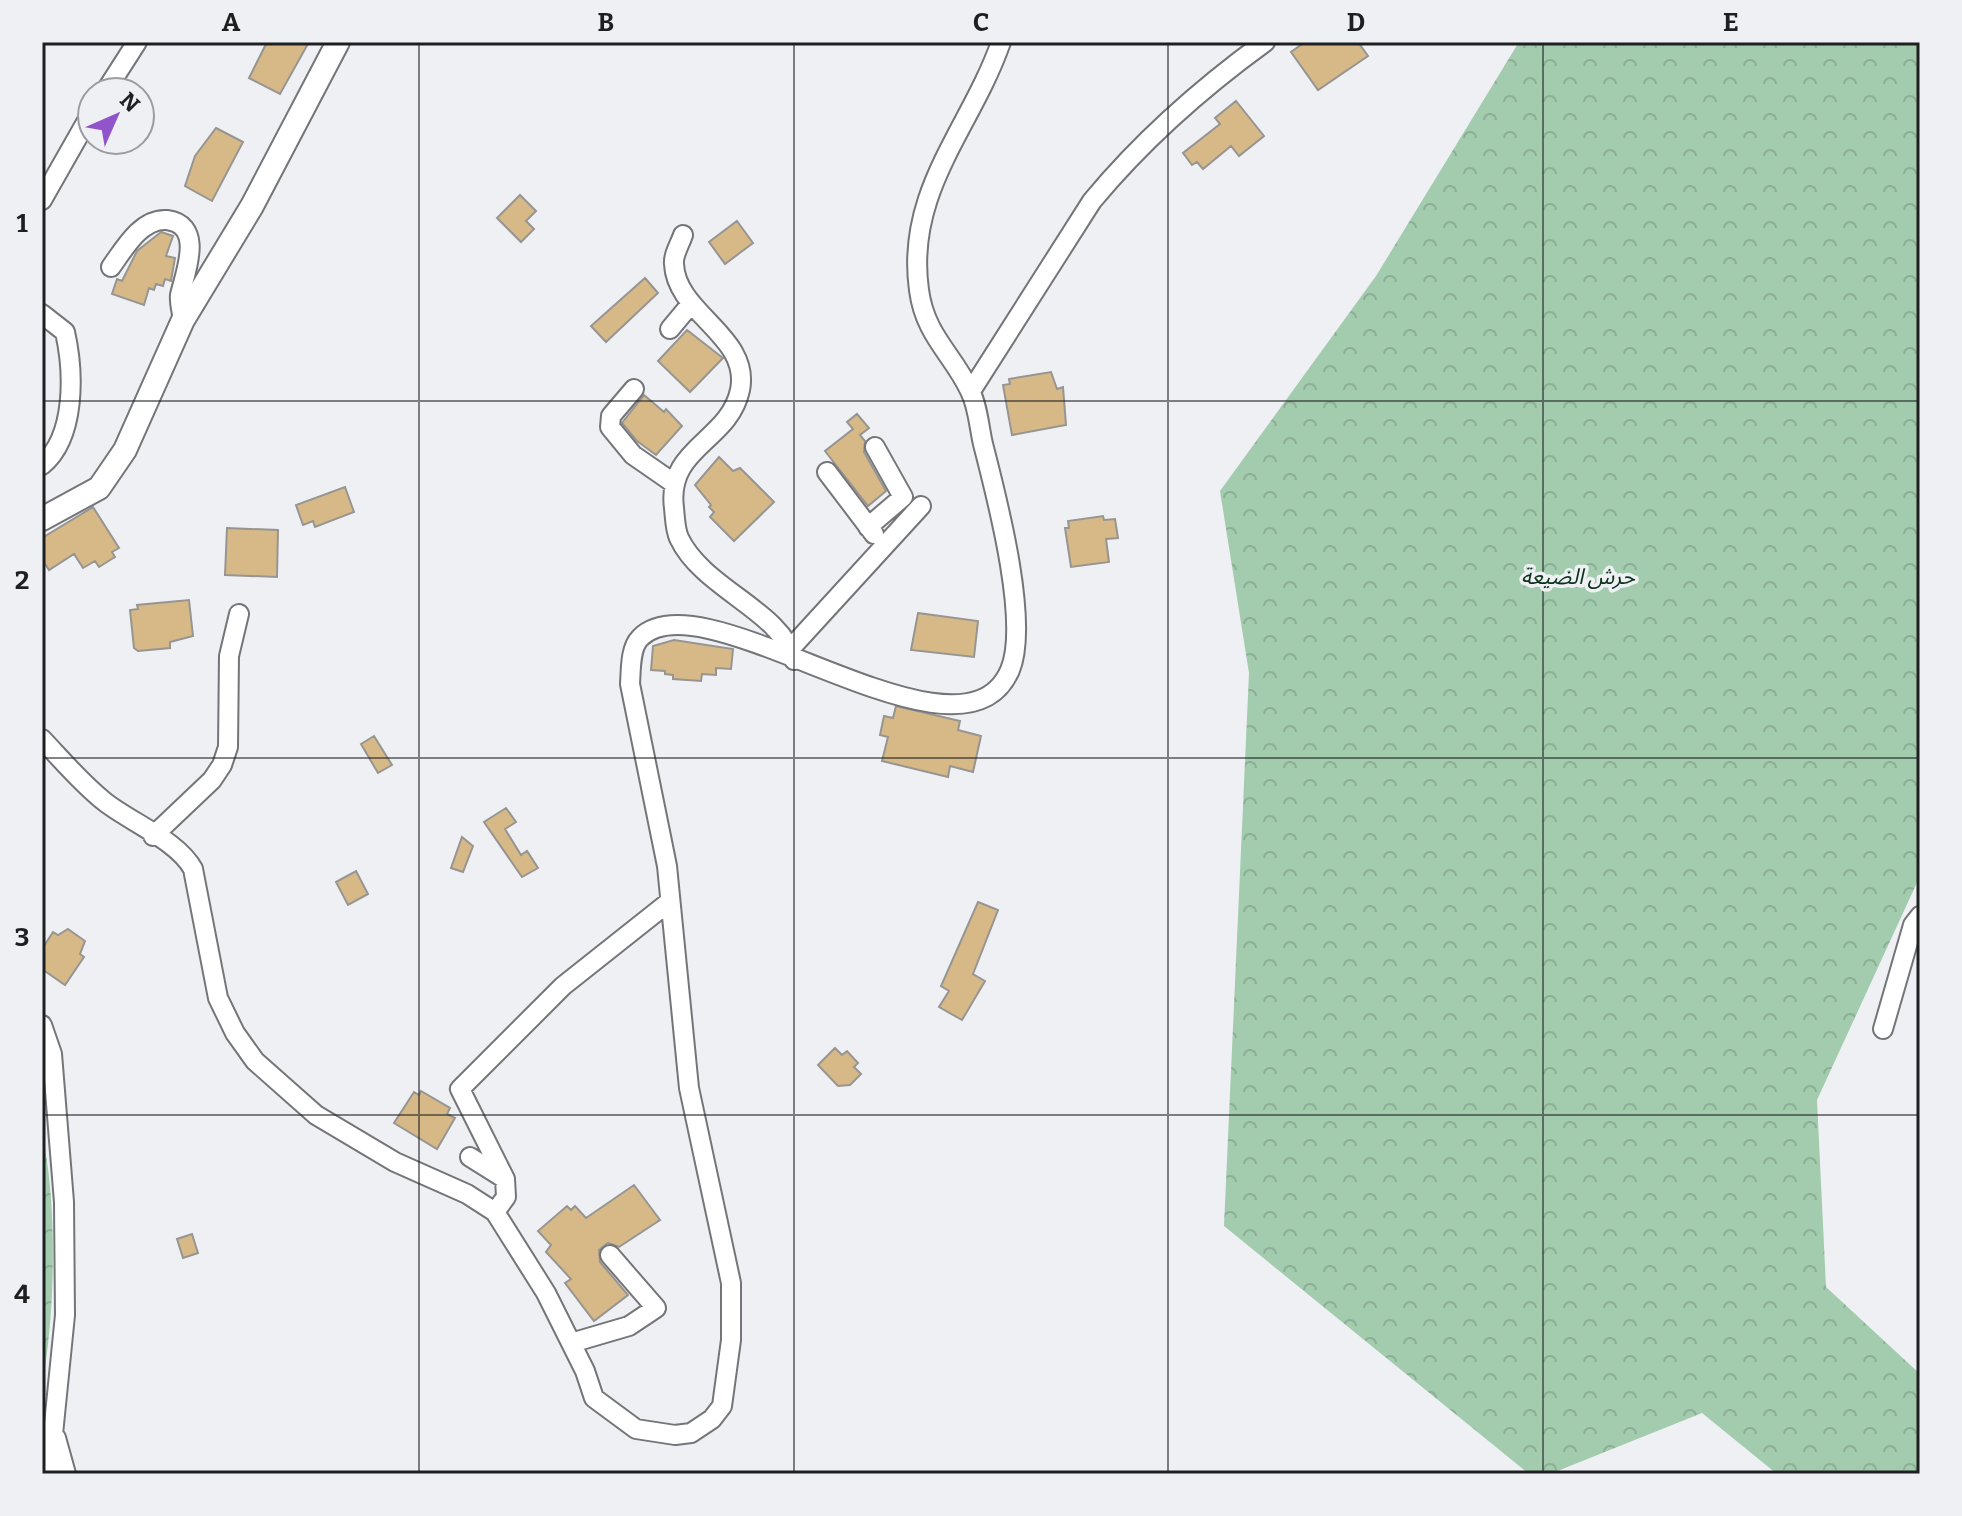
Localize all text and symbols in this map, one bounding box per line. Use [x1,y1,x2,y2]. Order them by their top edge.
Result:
text: A [222,7,241,38]
text: B [598,7,614,38]
text: C [973,7,989,38]
text: D [1347,7,1365,38]
text: E [1723,7,1739,38]
north arrow [76,76,156,156]
text: N [114,87,145,118]
text: 1 [16,208,28,239]
park label: حرش الضيعة [1521,563,1636,590]
text: 2 [15,565,29,596]
text: 3 [15,922,29,953]
text: 4 [14,1279,30,1310]

